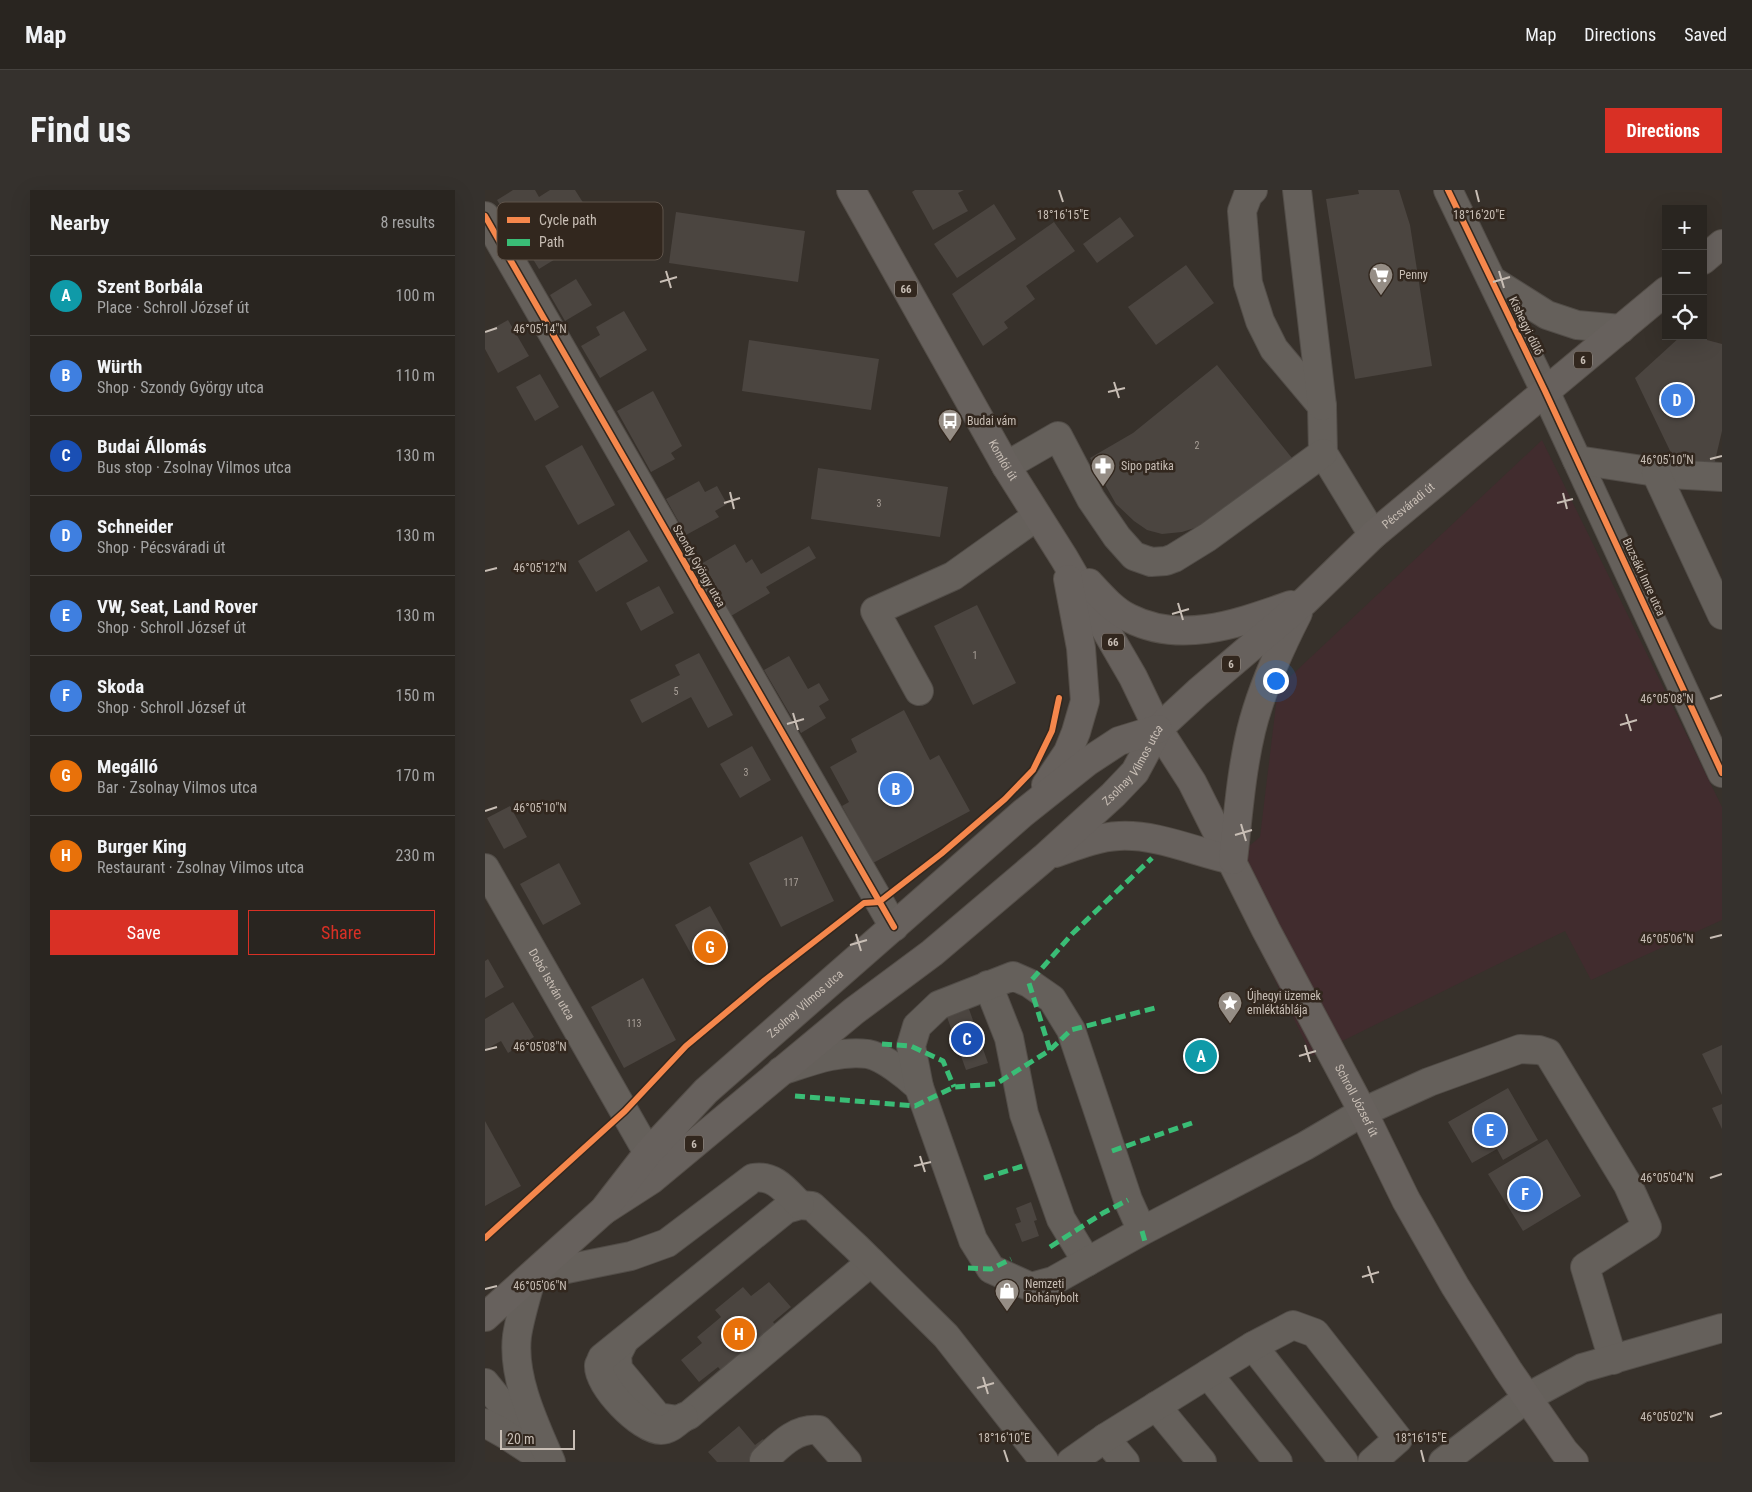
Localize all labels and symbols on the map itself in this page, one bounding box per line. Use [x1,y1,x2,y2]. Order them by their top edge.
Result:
legend [497,202,663,260]
text: 18°16'15"E [1037,208,1089,222]
text: 18°16'20"E [1453,208,1505,222]
text: Cycle path [539,212,597,228]
text: Path [539,234,564,250]
supermarket icon: Penny [1368,262,1394,296]
place label: Penny [1399,268,1428,282]
road number: 66 [895,280,917,298]
street label: Kishegyi dűlő [1506,295,1546,357]
text: 46°05'14"N [513,322,567,336]
road number: 6 [1574,352,1592,368]
pin: D [1661,381,1693,419]
bus stop icon: Budai vám [937,408,963,442]
place label: Budai vám [967,414,1016,428]
street label: Komlói út [986,437,1021,484]
house number: 2 [1195,440,1200,451]
pharmacy icon: Sipo patika [1090,453,1116,487]
text: 46°05'10"N [1640,453,1694,467]
place label: Sipo patika [1121,459,1174,473]
street label: Pécsváradi út [1379,479,1438,531]
house number: 3 [877,498,882,509]
street label: Szondy György utca [670,522,728,610]
street label: Buzsáki Imre utca [1620,536,1668,618]
text: 46°05'12"N [513,561,567,575]
road number: 66 [1102,634,1124,651]
house number: 1 [973,650,977,661]
road number: 6 [1222,656,1240,672]
your location [1263,668,1289,694]
house number: 5 [674,686,679,697]
text: 46°05'08"N [1640,692,1694,706]
street label: Zsolnay Vilmos utca [1100,721,1166,808]
house number: 3 [744,767,749,778]
pin: B [880,770,912,808]
text: 46°05'10"N [513,801,567,815]
house number: 117 [784,877,798,888]
pin: G [694,928,726,966]
text: 46°05'06"N [1640,932,1694,946]
street label: Dobó István utca [526,946,578,1023]
street label: Zsolnay Vilmos utca [765,967,846,1041]
place label: Újhegyi üzemek emléktáblája [1247,988,1322,1017]
place icon: Újhegyi üzemek emléktáblája [1217,990,1243,1024]
house number: 113 [627,1018,641,1029]
pin: C [951,1020,983,1058]
pin: A [1185,1037,1217,1075]
text: 46°05'08"N [513,1040,567,1054]
street label: Schroll József út [1332,1062,1381,1139]
pin: E [1474,1111,1506,1149]
road number: 6 [685,1136,703,1152]
text: 46°05'04"N [1640,1171,1694,1185]
pin: F [1509,1175,1541,1213]
place label: Nemzeti Dohánybolt [1025,1277,1079,1305]
shop icon: Nemzeti Dohánybolt [994,1278,1020,1312]
text: 46°05'06"N [513,1279,567,1293]
pin: H [723,1315,755,1353]
text: 46°05'02"N [1640,1410,1694,1424]
scale bar [500,1427,575,1450]
text: 18°16'10"E [978,1431,1030,1445]
text: 18°16'15"E [1395,1431,1447,1445]

